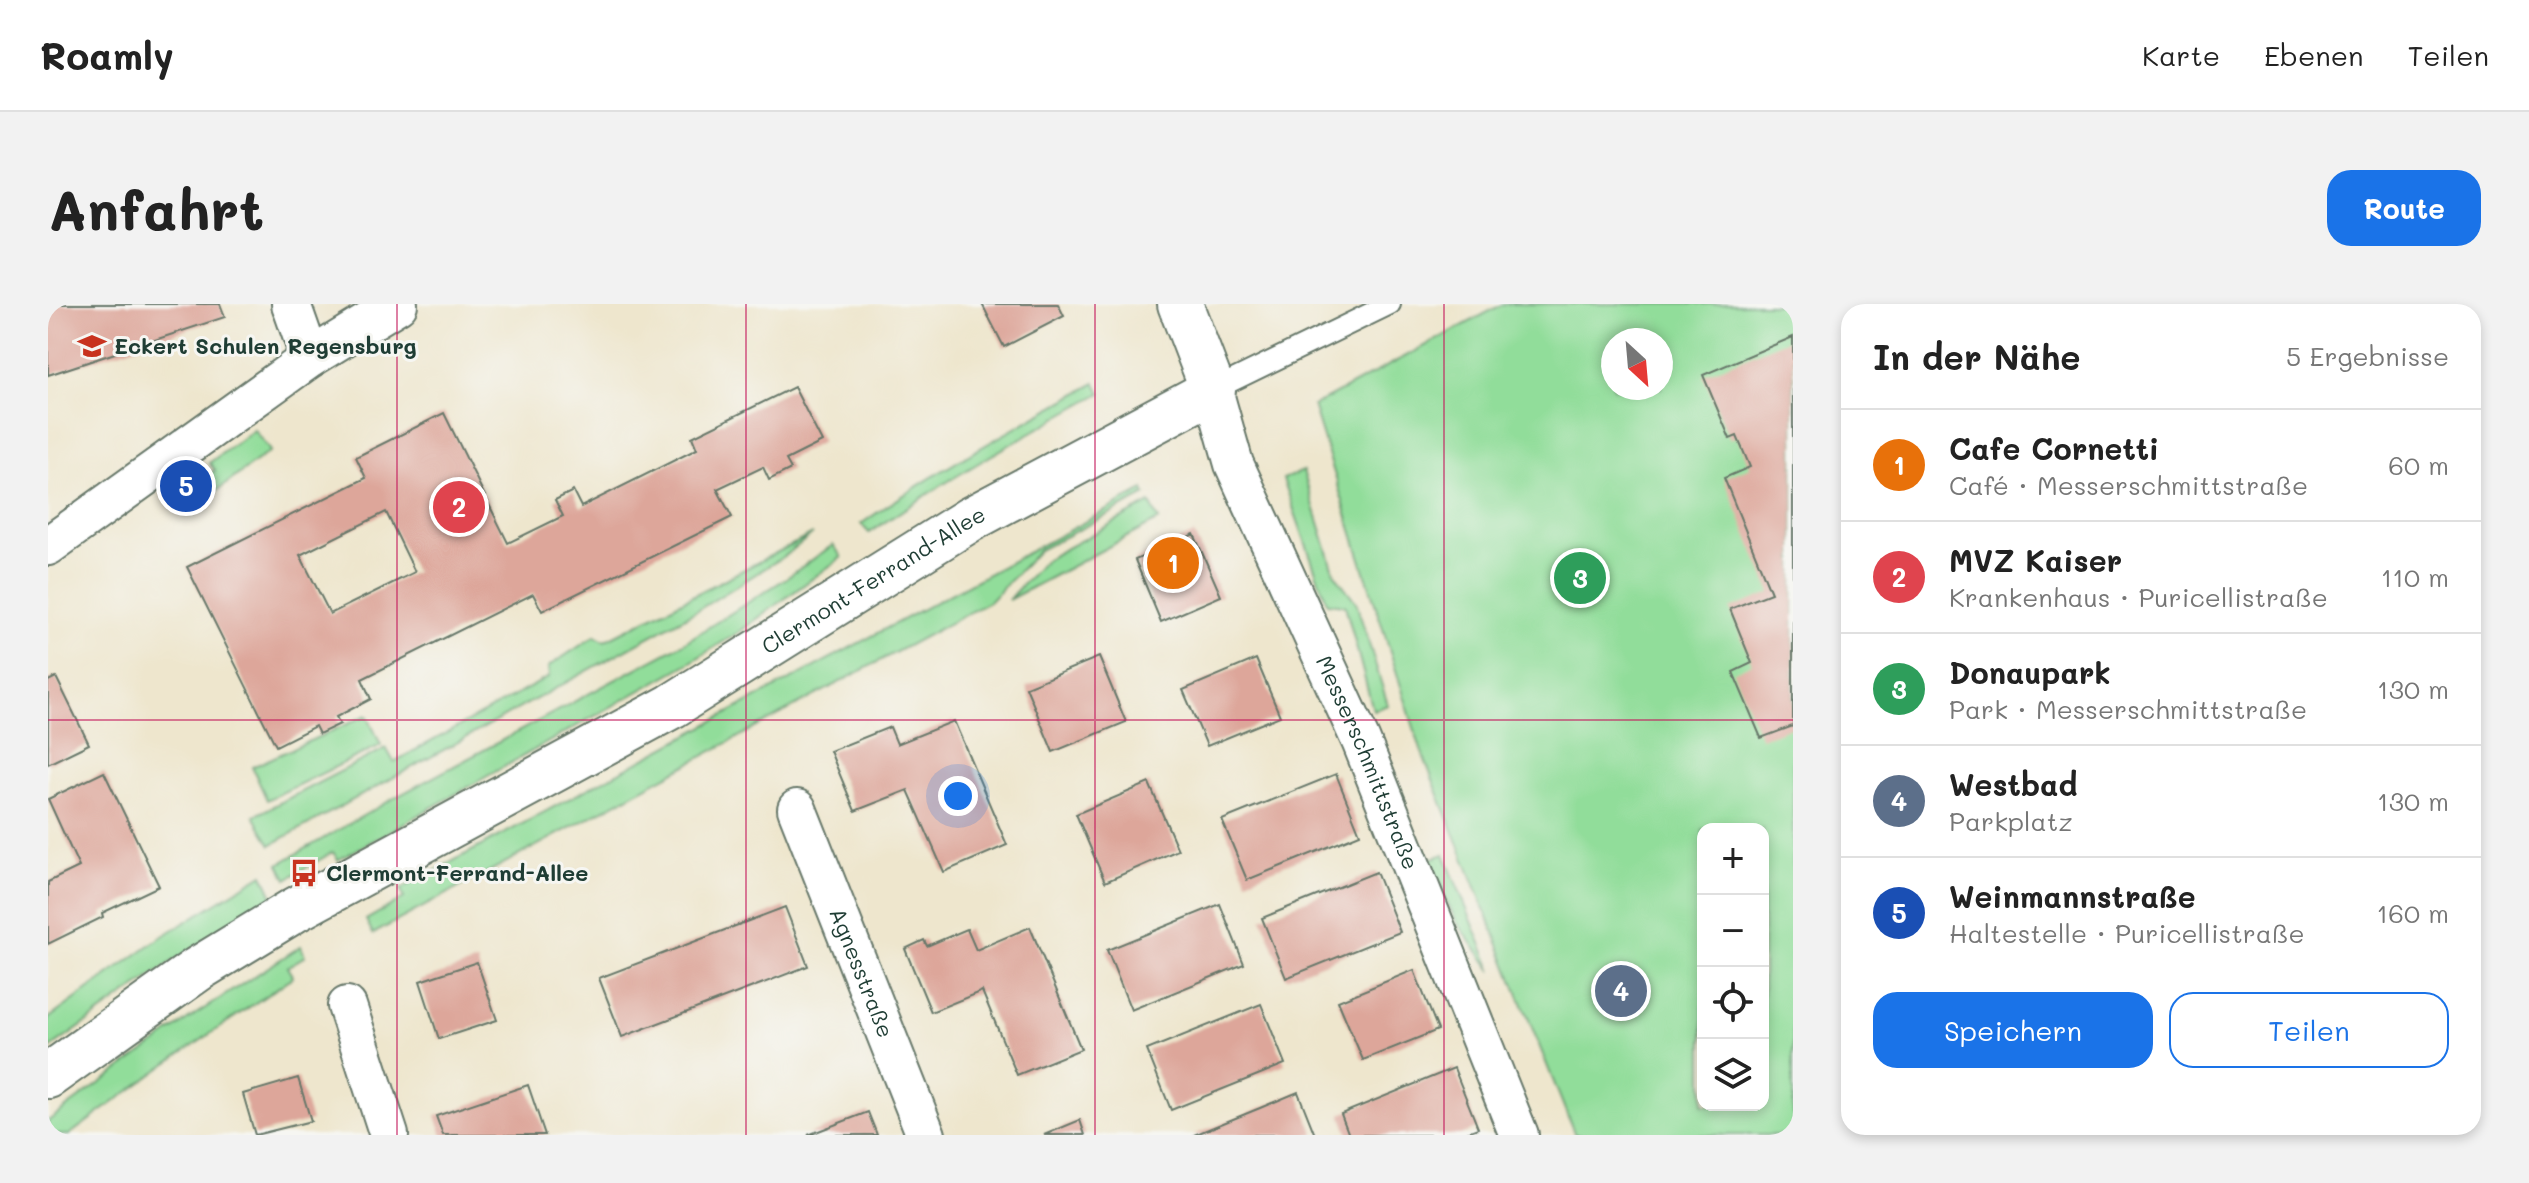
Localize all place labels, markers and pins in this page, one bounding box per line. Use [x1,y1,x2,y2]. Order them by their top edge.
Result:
school or university icon: Eckert Schulen Regensburg [77,331,107,361]
place label: Eckert Schulen Regensburg [114,331,417,360]
pin: 5 [160,456,212,516]
pin: 2 [433,477,485,537]
pin: 1 [1147,533,1199,593]
pin: 3 [1554,548,1606,608]
bus stop icon: Clermont-Ferrand-Allee [289,858,319,888]
place label: Clermont-Ferrand-Allee [326,858,588,887]
pin: 4 [1595,961,1647,1021]

